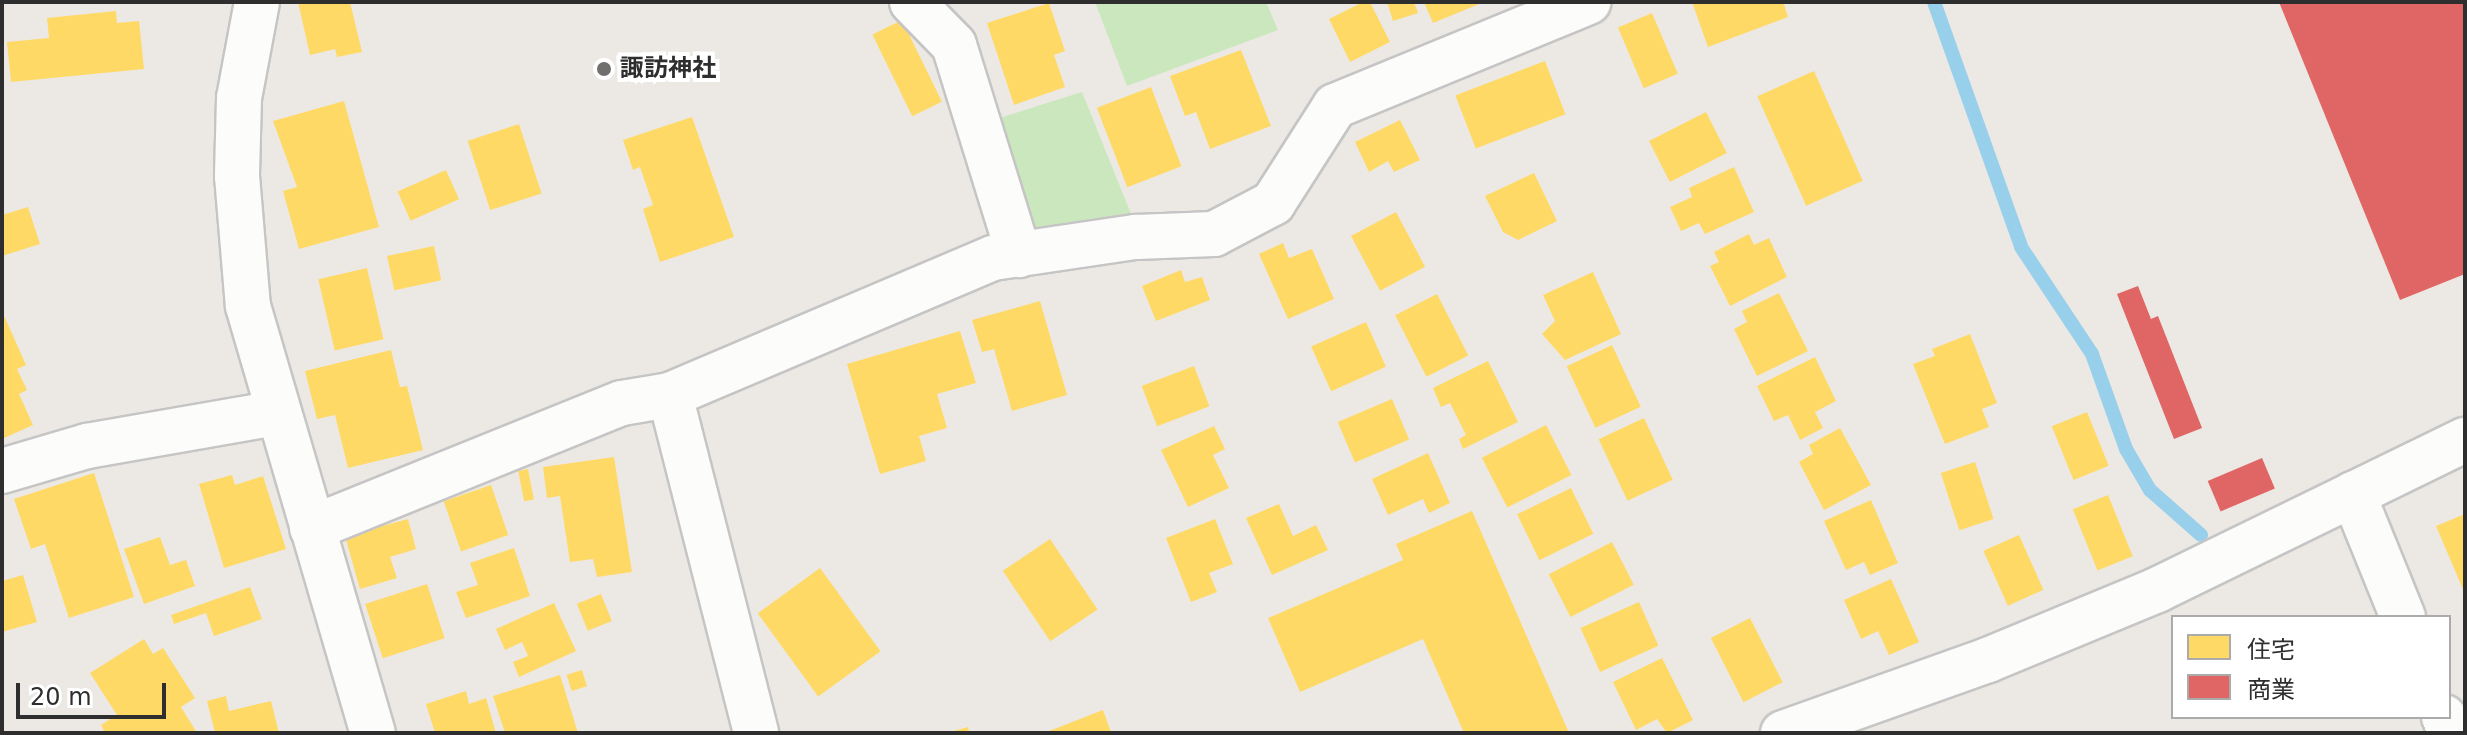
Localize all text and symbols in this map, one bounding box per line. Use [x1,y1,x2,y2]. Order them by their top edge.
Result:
place label: 諏訪神社 [620,55,716,83]
marker: 諏訪神社 [595,60,613,78]
legend [2171,615,2451,719]
text: 住宅 [2247,636,2295,664]
scale bar [20,667,170,717]
text: 商業 [2247,676,2295,704]
text: 20 m [30,683,92,711]

